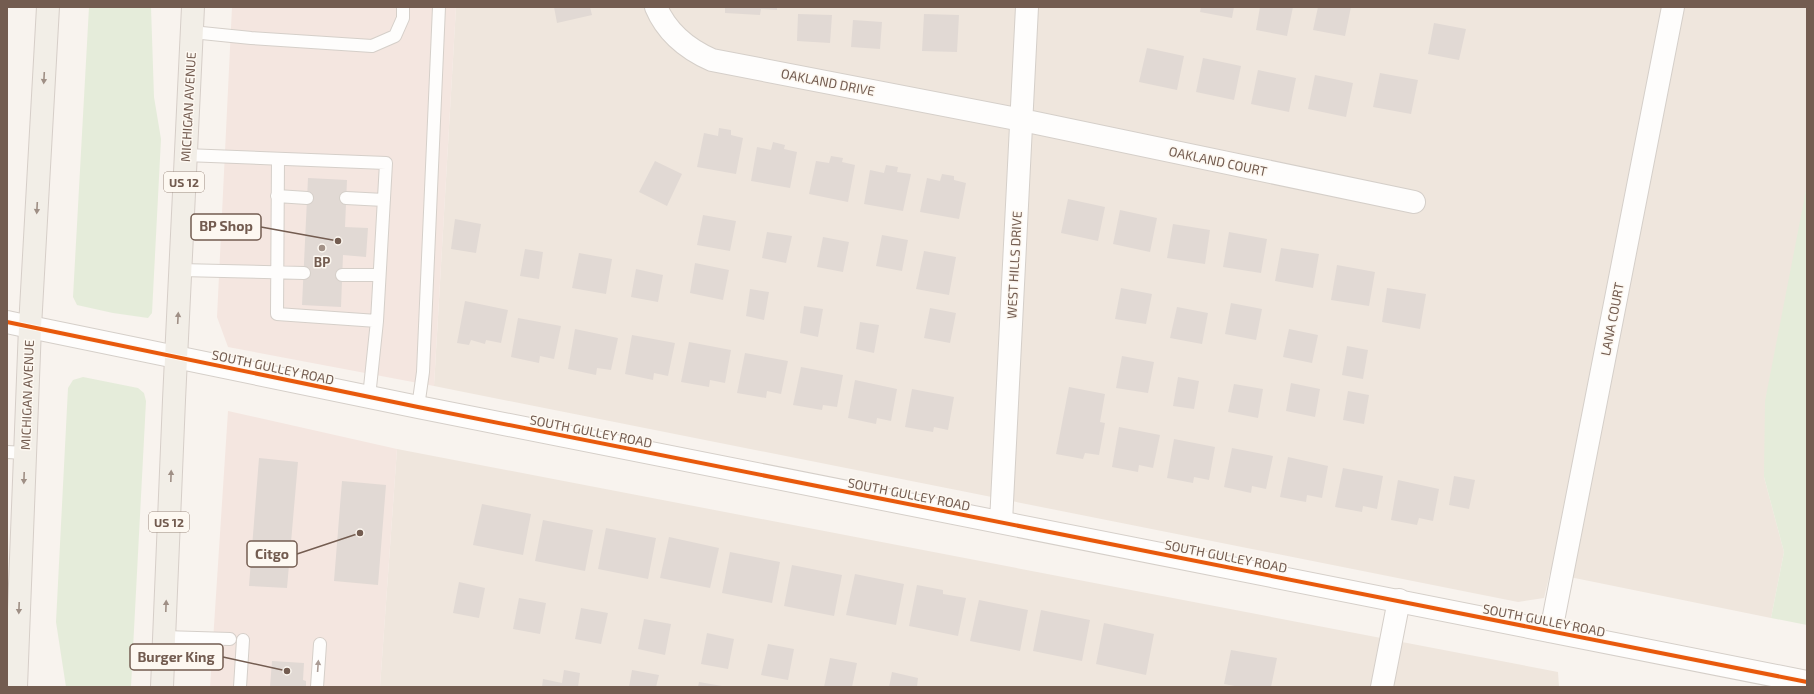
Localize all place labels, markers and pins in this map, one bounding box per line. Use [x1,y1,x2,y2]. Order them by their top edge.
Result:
callout: BP Shop [191,214,261,240]
marker: BP [317,243,327,253]
place label: BP [314,254,330,270]
callout: Citgo [247,541,297,567]
callout: Burger King [130,644,223,670]

